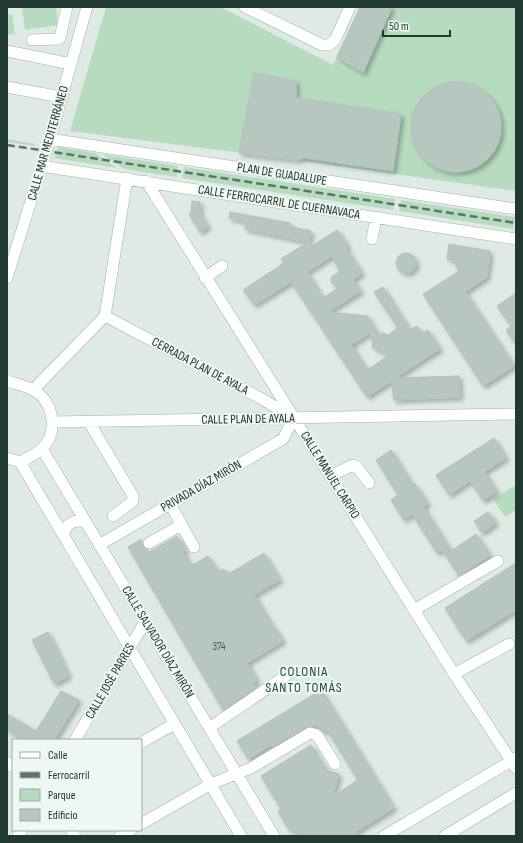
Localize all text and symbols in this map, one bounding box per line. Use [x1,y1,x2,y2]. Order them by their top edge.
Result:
scale bar [383,12,450,38]
text: 50 m [389,19,409,34]
street label: CALLE MAR MEDITERRÁNEO [24,84,72,202]
street label: PLAN DE GUADALUPE [236,159,328,189]
street label: CALLE FERROCARRIL DE CUERNAVACA [197,181,362,223]
street label: CERRADA PLAN DE AYALA [149,334,252,398]
street label: CALLE PLAN DE AYALA [201,410,295,428]
street label: CALLE MANUEL CARPIO [297,428,363,522]
street label: PRIVADA DÍAZ MIRÓN [158,456,244,516]
street label: CALLE SALVADOR DÍAZ MIRÓN [118,583,198,701]
street label: CALLE JOSÉ PARRES [82,640,138,722]
house number: 374 [212,640,226,653]
district label: COLONIA SANTO TOMÁS [265,663,343,696]
legend [12,739,142,831]
text: Calle [48,748,68,763]
text: Ferrocarril [48,768,90,783]
text: Parque [48,788,76,803]
text: Edificio [48,808,77,823]

